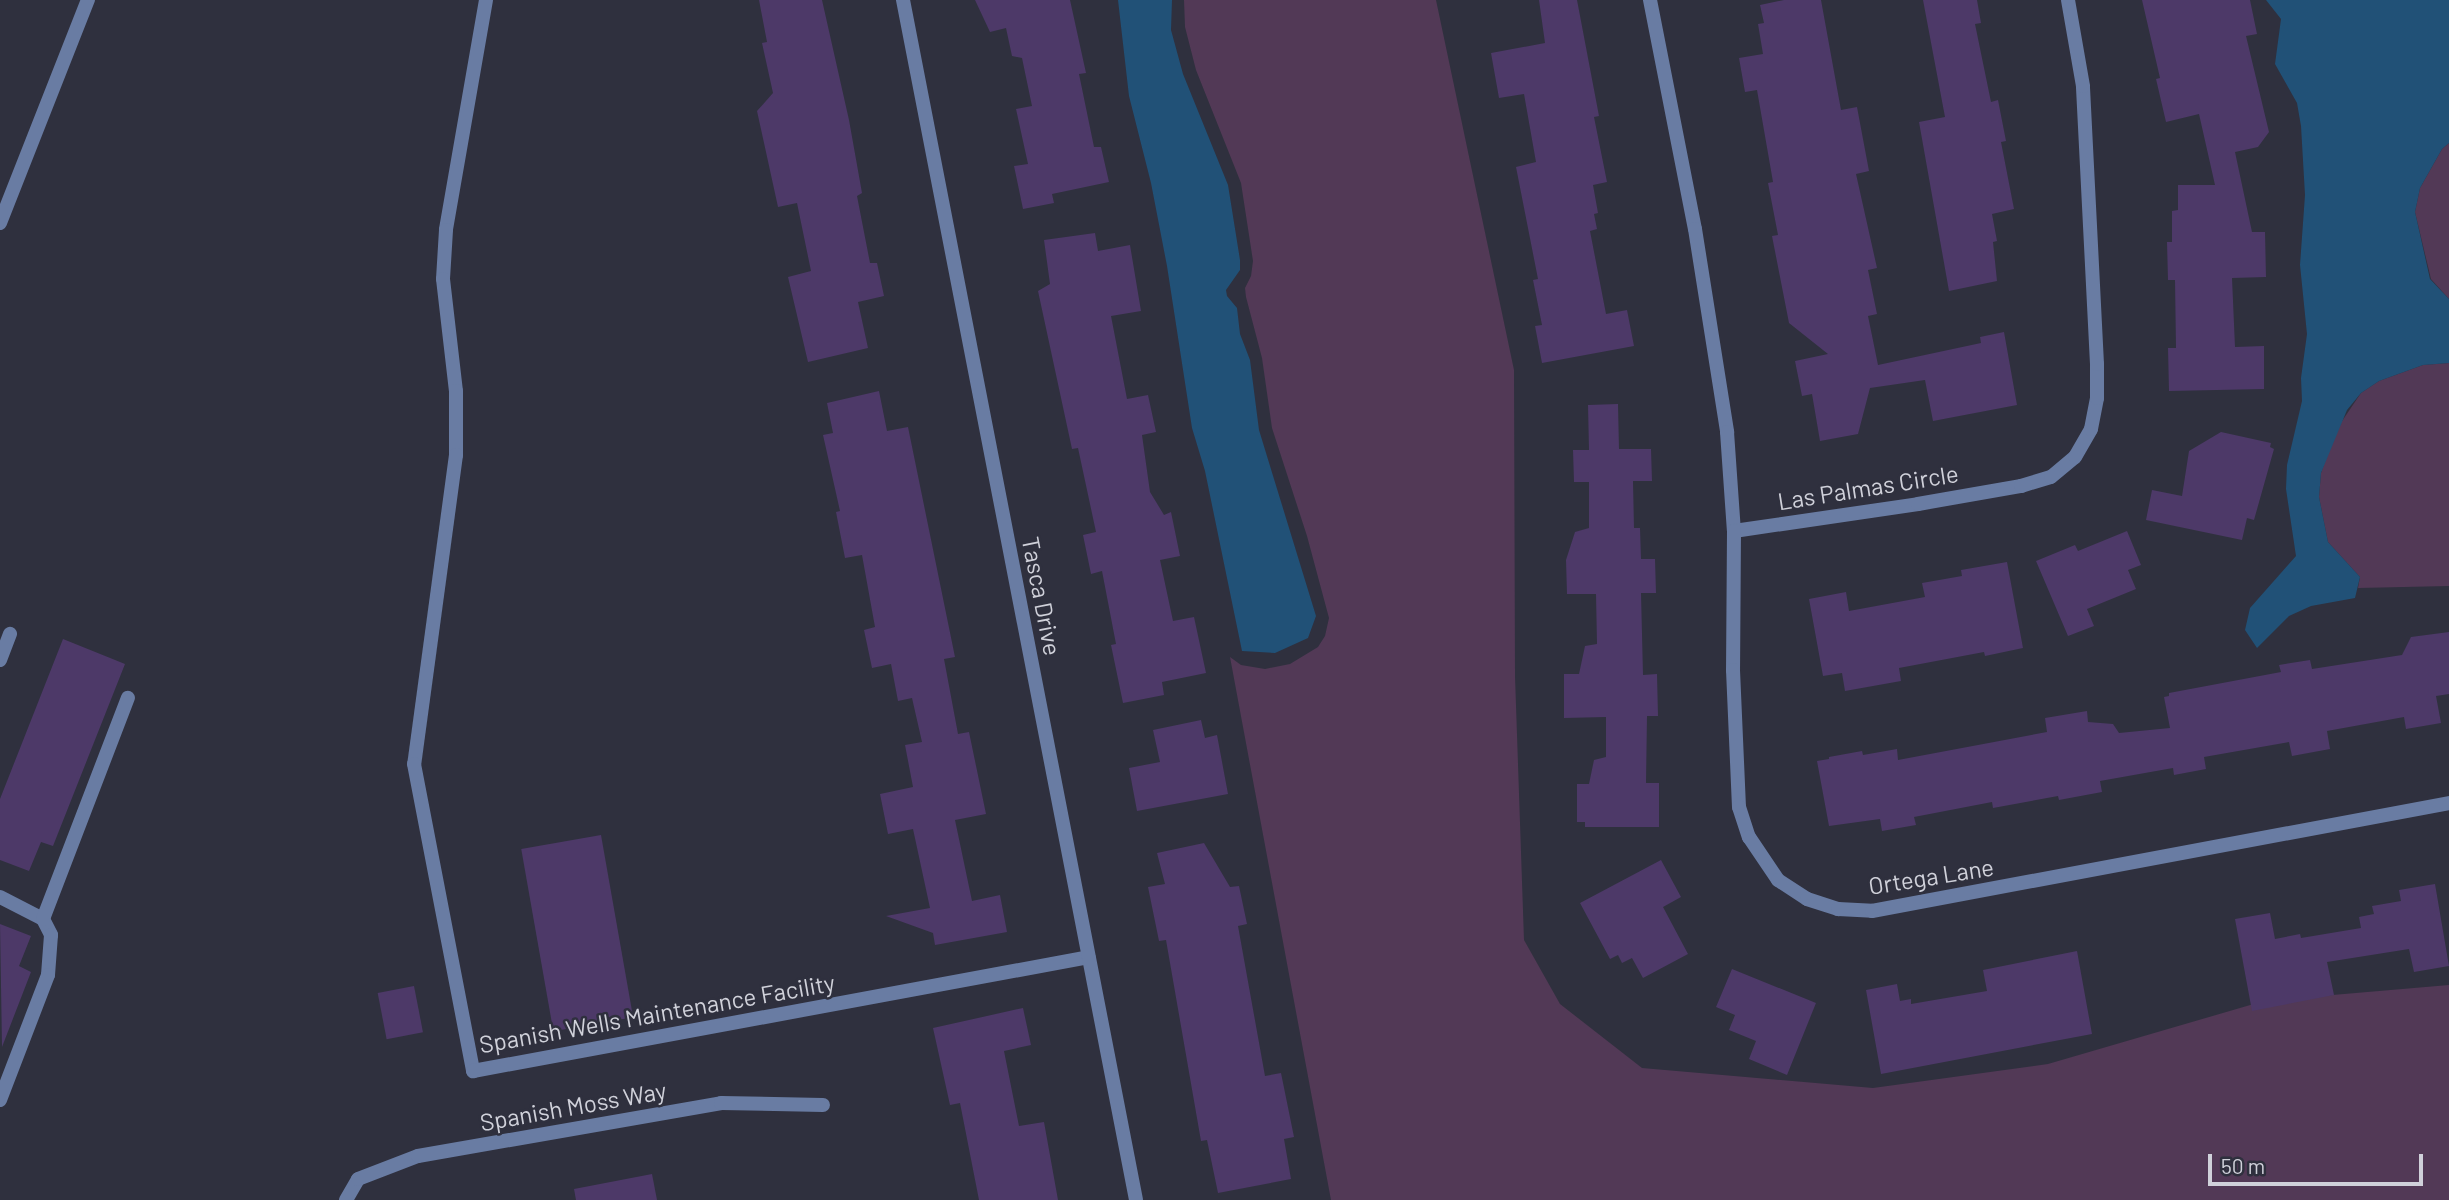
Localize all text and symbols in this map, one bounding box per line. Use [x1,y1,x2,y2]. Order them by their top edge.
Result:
street label: Las Palmas Circle [1776,458,1960,516]
street label: Tasca Drive [1016,534,1068,658]
street label: Ortega Lane [1866,852,1996,900]
street label: Spanish Wells Maintenance Facility [477,967,837,1059]
street label: Spanish Moss Way [478,1075,668,1137]
scale bar [2211,1140,2426,1184]
text: 50 m [2221,1153,2265,1178]

